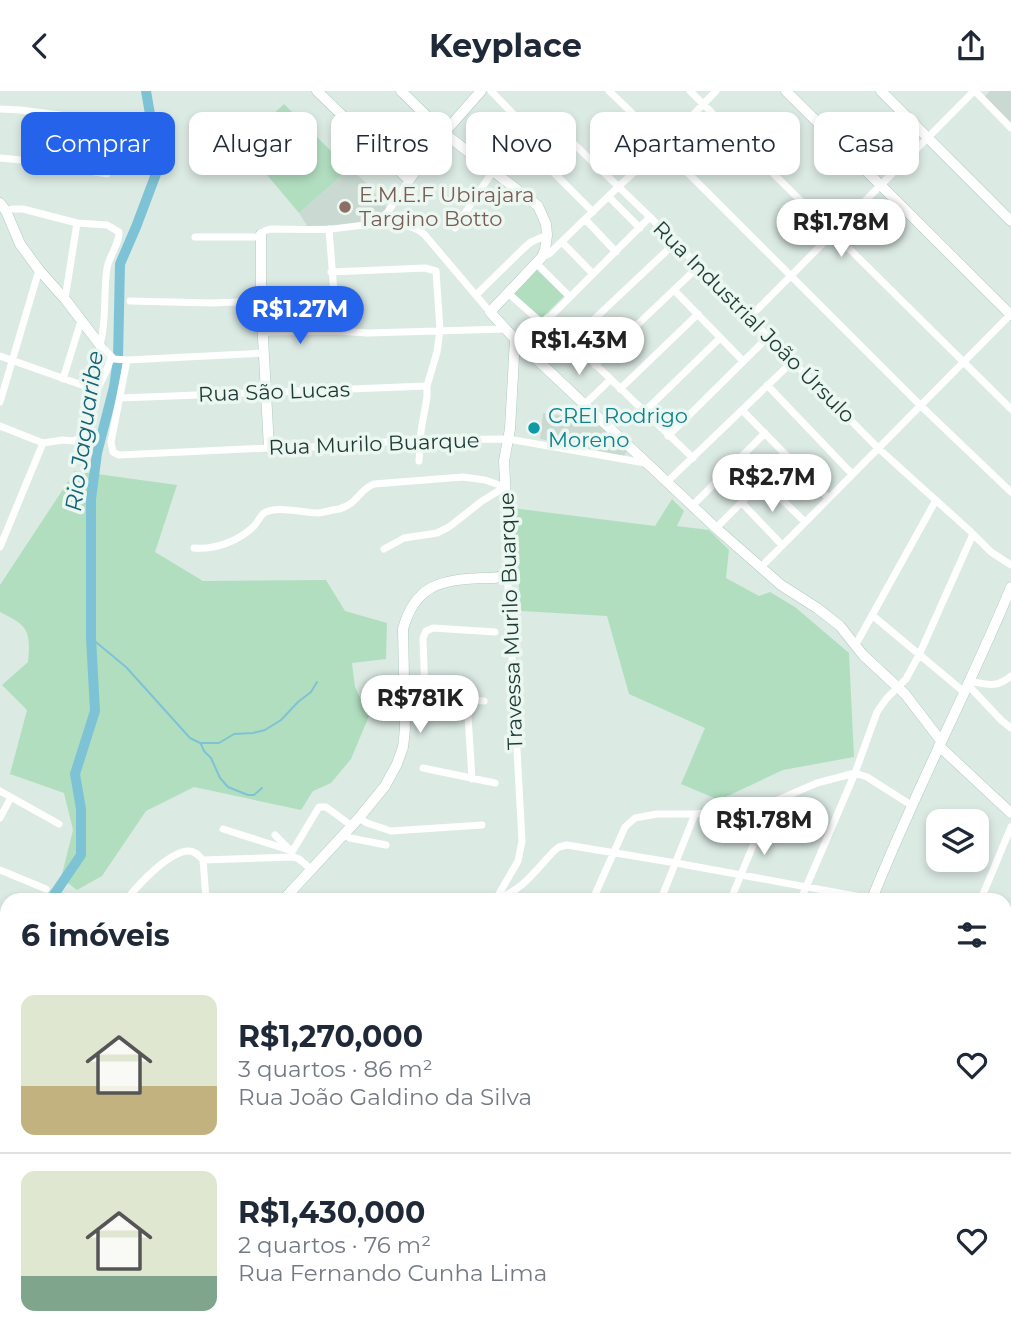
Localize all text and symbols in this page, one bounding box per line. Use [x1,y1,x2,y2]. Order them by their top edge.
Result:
text: Keyplace [429,26,582,65]
icon: back [21,27,59,65]
icon: share [952,27,990,65]
chip: Comprar [21,112,175,175]
chip: Alugar [189,112,317,175]
chip: Filtros [331,112,452,175]
chip: Novo [466,112,576,175]
chip: Apartamento [590,112,800,175]
chip: Casa [814,112,919,175]
place label: E.M.E.F Ubirajara Targino Botto [359,182,534,231]
marker: E.M.E.F Ubirajara Targino Botto [337,199,353,215]
pin: R$1.78M [776,199,906,259]
text: R$1.78M [792,208,890,236]
street label: Rua Industrial João Úrsulo [648,216,860,428]
pin: R$1.27M [235,287,365,346]
text: R$1.27M [252,295,348,323]
pin: R$1.43M [514,317,644,377]
text: R$1.43M [530,326,628,354]
water label: Rio Jaguaribe [59,349,109,513]
street label: Rua São Lucas [198,376,350,407]
place label: CREI Rodrigo Moreno [548,403,688,452]
marker: CREI Rodrigo Moreno [526,420,542,436]
street label: Rua Murilo Buarque [268,427,480,460]
pin: R$2.7M [715,455,829,514]
text: R$2.7M [728,463,816,491]
street label: Travessa Murilo Buarque [494,492,527,750]
pin: R$781K [363,675,477,735]
text: R$781K [377,684,463,712]
pin: R$1.78M [699,797,829,857]
text: R$1.78M [715,806,813,834]
map controls [926,809,989,872]
button: layers [926,809,989,872]
icon: filters [953,916,991,954]
text: 6 imóveis [21,917,170,954]
text: R$1,270,000 [238,1018,423,1055]
icon: home [77,1023,161,1107]
icon: heart [953,1046,991,1084]
text: 3 quartos · 86 m² [238,1055,433,1083]
text: Rua João Galdino da Silva [238,1083,532,1111]
text: R$1,430,000 [238,1194,425,1231]
icon: home [77,1199,161,1283]
icon: heart [953,1222,991,1260]
text: 2 quartos · 76 m² [238,1231,431,1259]
text: Rua Fernando Cunha Lima [238,1259,547,1287]

